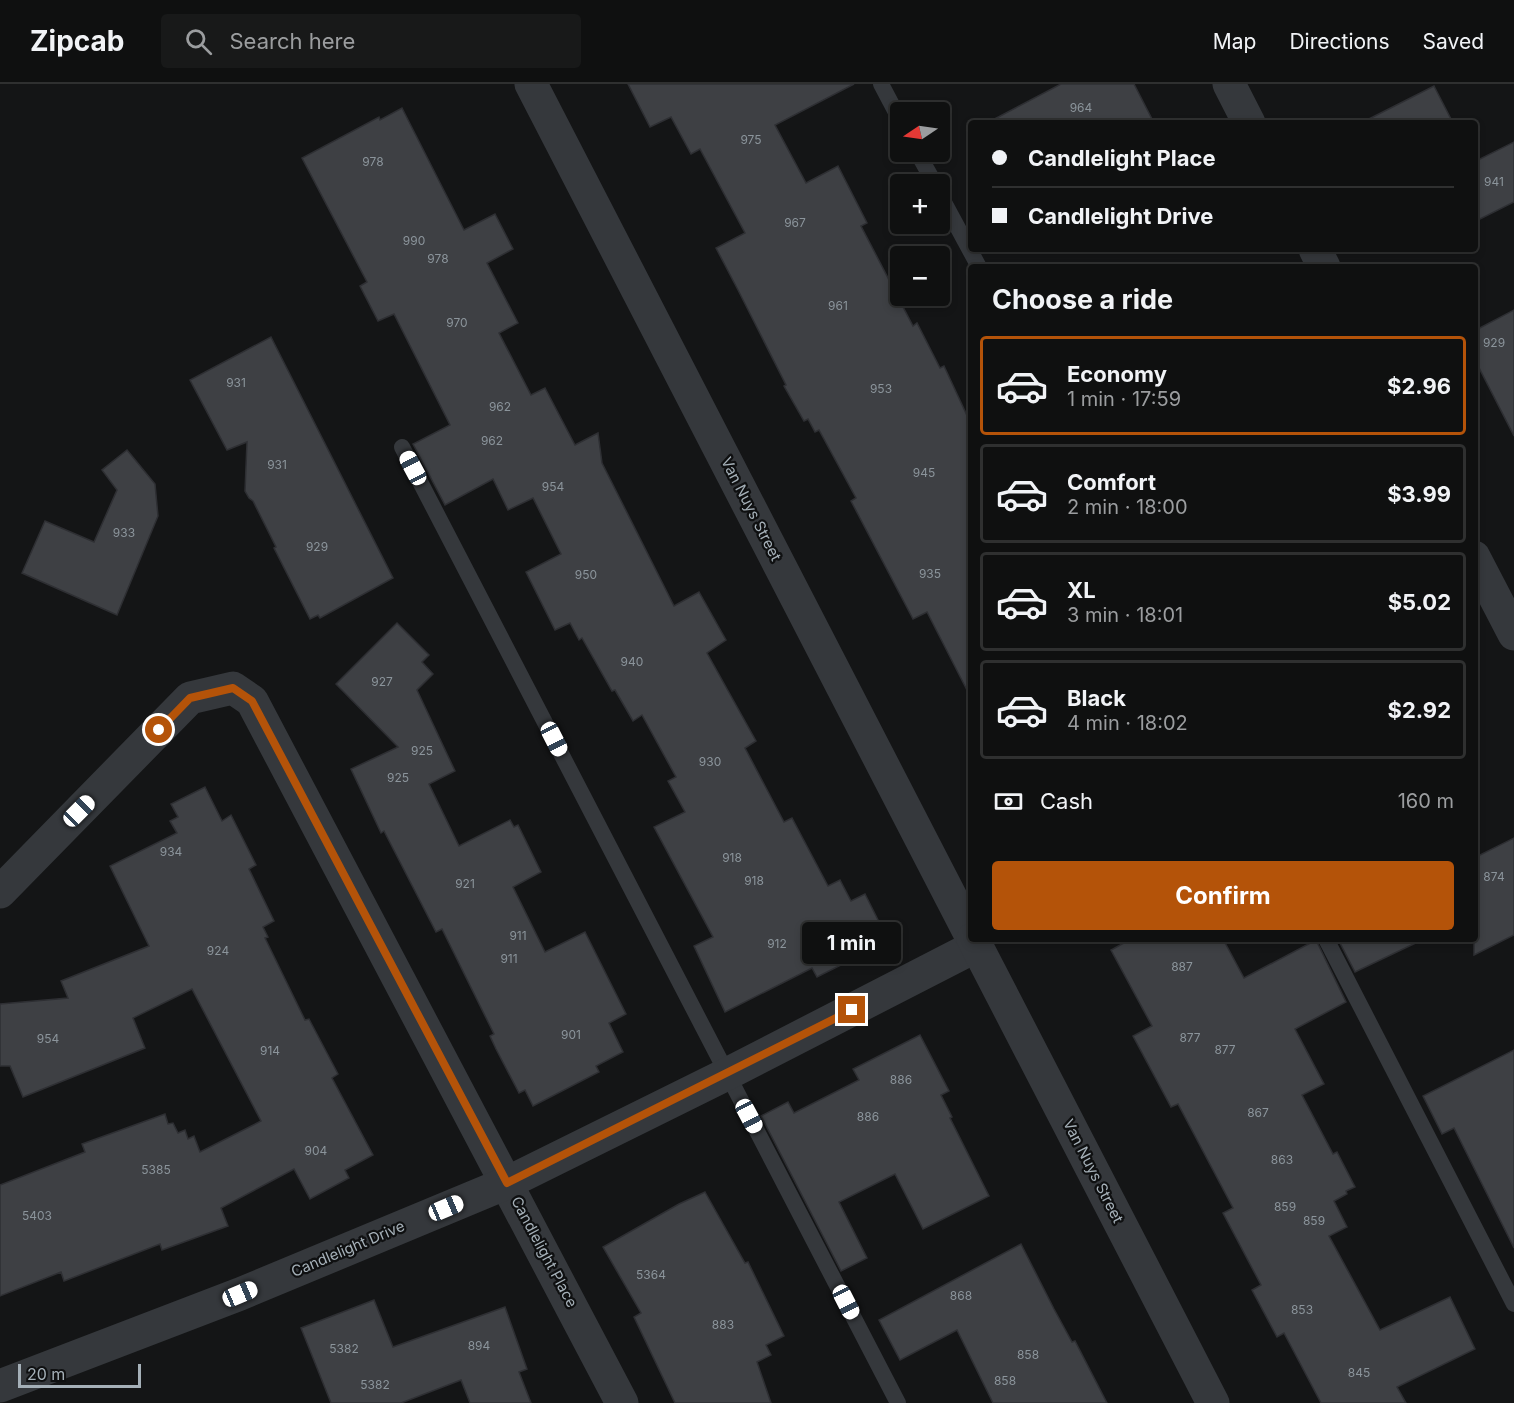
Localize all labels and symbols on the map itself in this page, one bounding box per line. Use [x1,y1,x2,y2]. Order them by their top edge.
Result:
house number: 964 [1070,100,1093,115]
north arrow [890,102,950,162]
house number: 975 [740,132,762,147]
house number: 978 [362,154,384,169]
house number: 941 [1484,174,1504,189]
house number: 967 [784,215,806,230]
house number: 990 [403,233,425,248]
house number: 978 [427,251,449,266]
house number: 961 [828,298,848,313]
house number: 970 [446,315,468,330]
house number: 929 [1483,335,1505,350]
house number: 931 [226,375,246,390]
house number: 953 [870,381,892,396]
house number: 962 [489,399,511,414]
house number: 962 [481,433,503,448]
car [397,448,429,488]
street label: Van Nuys Street [717,454,786,564]
house number: 931 [267,457,287,472]
house number: 945 [913,465,935,480]
house number: 954 [542,479,564,494]
house number: 933 [113,525,135,540]
house number: 929 [306,539,328,554]
house number: 935 [919,566,941,581]
house number: 950 [575,567,597,582]
house number: 940 [621,654,643,669]
house number: 927 [371,674,393,689]
route start [145,716,172,743]
car [538,719,570,759]
house number: 925 [411,743,433,758]
house number: 930 [699,754,721,769]
house number: 925 [387,770,409,785]
car [60,792,98,830]
house number: 934 [160,844,183,859]
house number: 918 [722,850,742,865]
house number: 874 [1483,869,1505,884]
house number: 918 [744,873,764,888]
house number: 921 [455,876,475,891]
callout: 1 min [802,923,902,965]
house number: 911 [509,928,527,943]
house number: 912 [767,936,787,951]
house number: 924 [207,943,229,958]
house number: 911 [500,951,518,966]
house number: 887 [1171,959,1193,974]
route end [838,996,865,1023]
house number: 901 [561,1027,581,1042]
house number: 877 [1179,1030,1201,1045]
house number: 954 [37,1031,59,1046]
house number: 877 [1214,1042,1236,1057]
house number: 914 [260,1043,280,1058]
house number: 886 [890,1072,912,1087]
car [733,1096,765,1136]
house number: 867 [1247,1105,1269,1120]
house number: 886 [857,1109,879,1124]
street label: Van Nuys Street [1059,1116,1128,1226]
house number: 904 [305,1143,328,1158]
house number: 863 [1271,1152,1293,1167]
house number: 5385 [141,1162,171,1177]
car [426,1193,466,1223]
street label: Candlelight Place [507,1193,582,1311]
house number: 859 [1274,1199,1296,1214]
house number: 5403 [22,1208,52,1223]
house number: 859 [1303,1213,1325,1228]
street label: Candlelight Drive [288,1216,407,1281]
house number: 5364 [636,1267,666,1282]
car [220,1279,260,1309]
car [830,1282,862,1322]
house number: 868 [950,1288,972,1303]
house number: 853 [1291,1302,1313,1317]
house number: 883 [712,1317,734,1332]
house number: 894 [468,1338,491,1353]
house number: 5382 [329,1341,359,1356]
house number: 858 [1017,1347,1039,1362]
scale bar [18,1361,141,1388]
house number: 845 [1348,1365,1370,1380]
house number: 858 [994,1373,1016,1388]
house number: 5382 [360,1377,390,1392]

